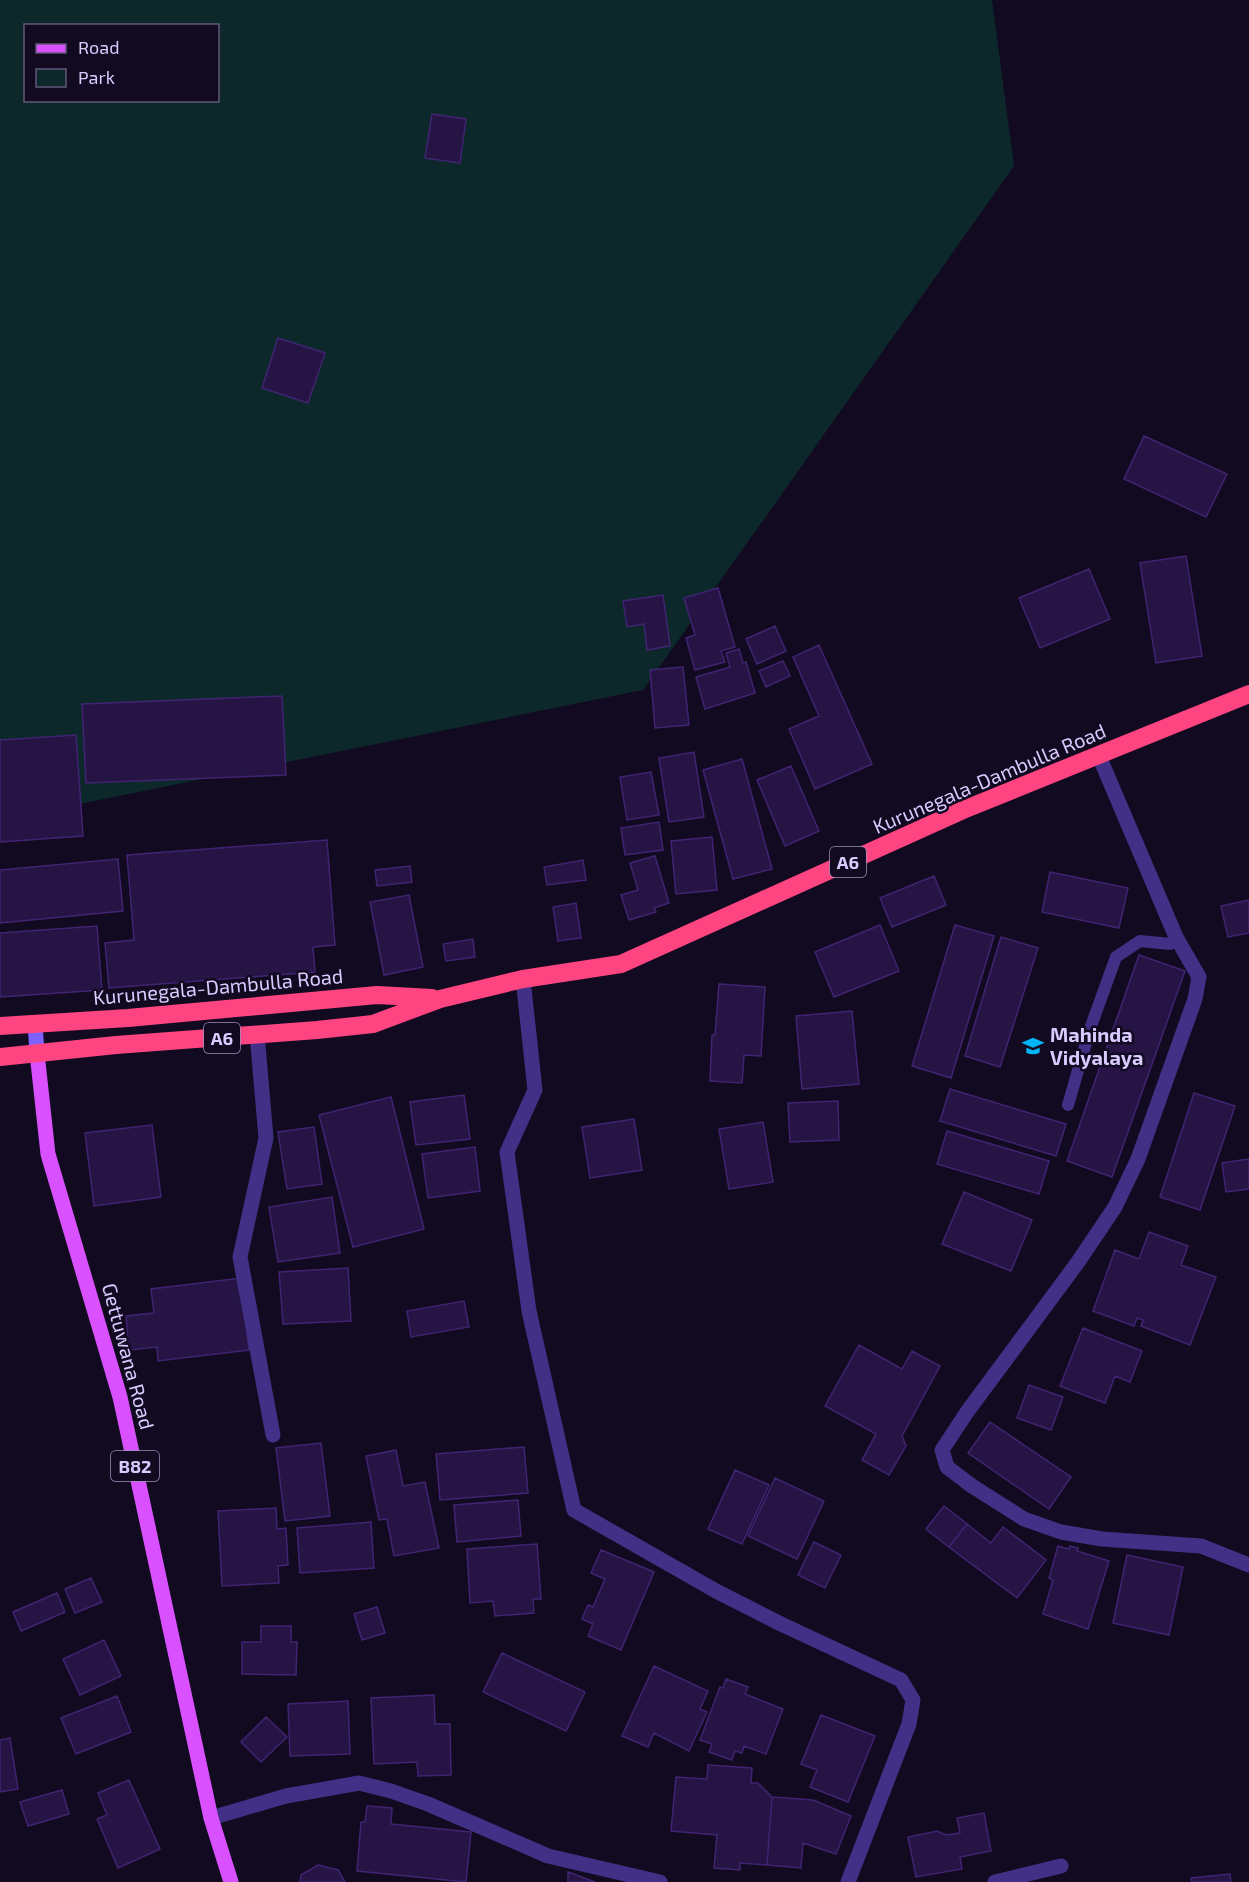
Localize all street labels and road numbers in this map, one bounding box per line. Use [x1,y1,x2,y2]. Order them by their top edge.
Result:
street label: Kurunegala-Dambulla Road [869,718,1109,838]
road number: A6 [830,847,866,877]
street label: Kurunegala-Dambulla Road [92,963,344,1009]
road number: A6 [204,1023,240,1053]
street label: Gettuwana Road [98,1280,160,1432]
road number: B82 [111,1451,159,1481]

